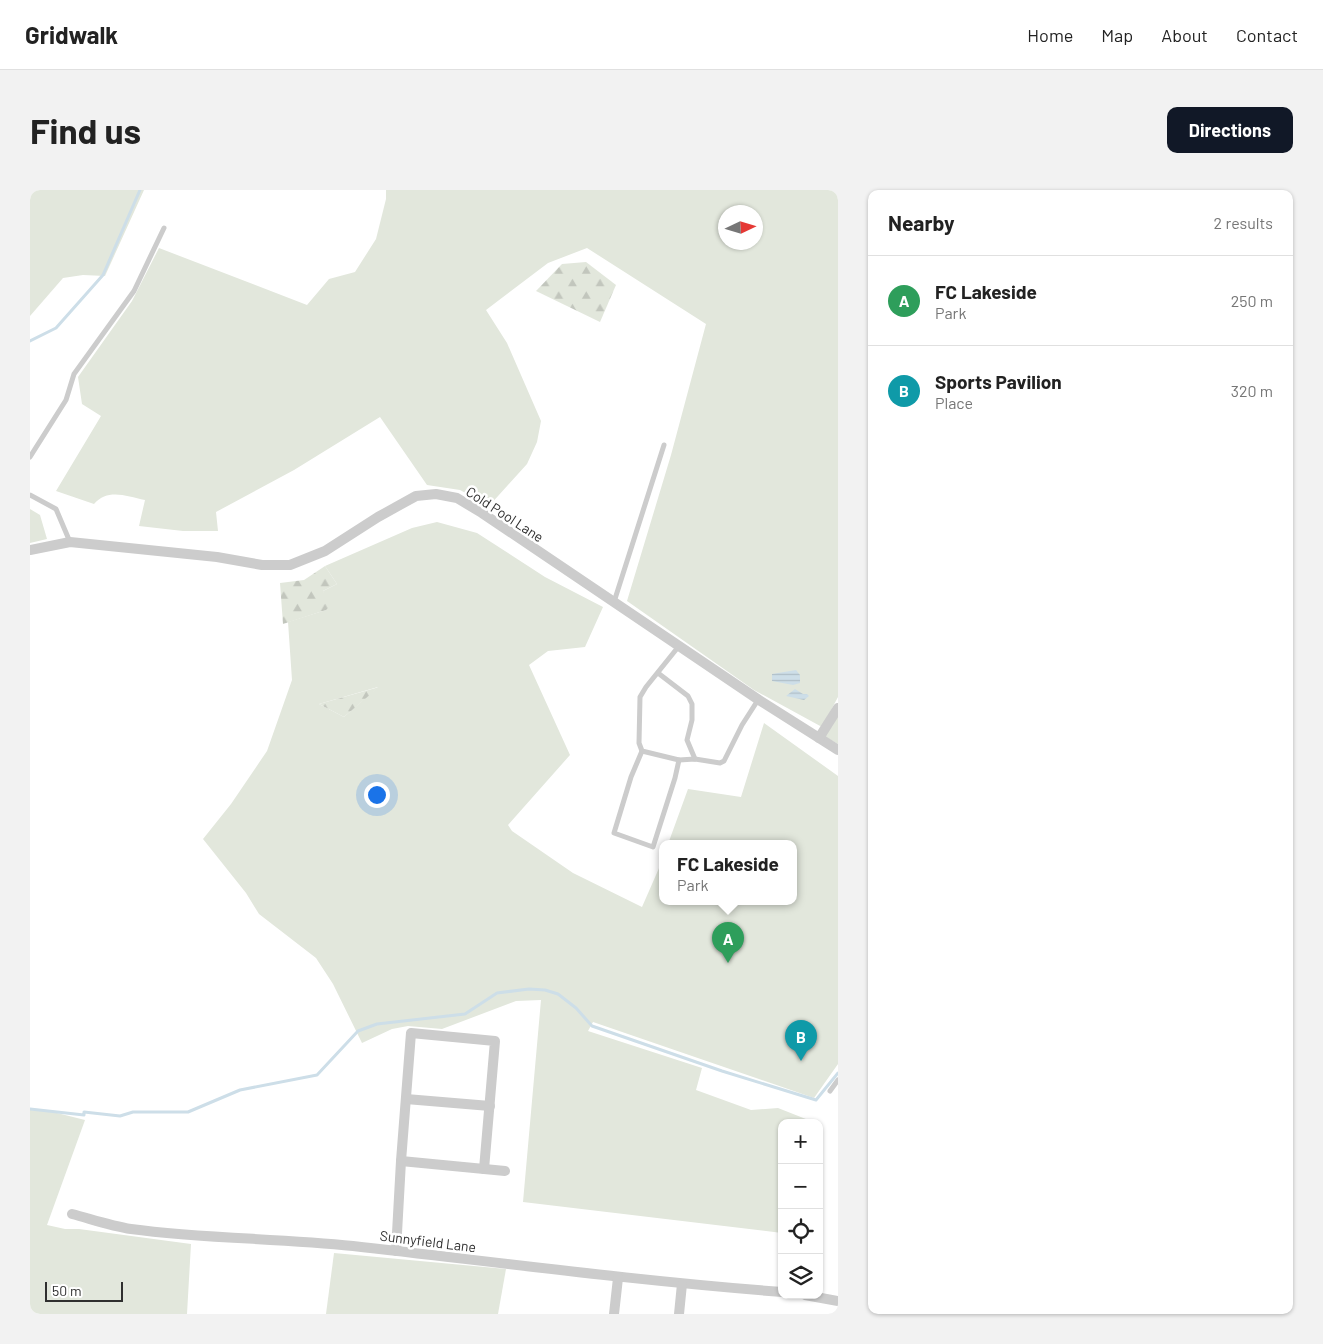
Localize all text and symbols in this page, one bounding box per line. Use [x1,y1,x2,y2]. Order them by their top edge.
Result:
text: Gridwalk [25,20,118,49]
text: Home [1027,24,1073,46]
text: Map [1101,24,1133,46]
text: About [1161,24,1208,46]
text: Contact [1236,24,1298,46]
button: Directions [1167,107,1293,153]
text: Find us [30,109,141,151]
north arrow [718,205,763,250]
text: Nearby [888,210,954,235]
text: 2 results [1214,213,1273,232]
text: FC Lakeside [935,280,1037,303]
text: A [899,291,909,310]
text: 250 m [1231,291,1273,310]
text: Park [935,303,966,322]
text: Sports Pavilion [935,370,1062,393]
text: B [899,381,909,400]
text: 320 m [1231,381,1273,400]
text: Place [935,393,973,412]
street label: Cold Pool Lane [463,483,547,545]
your location [364,782,390,808]
popup [659,840,797,905]
text: FC Lakeside [677,852,779,875]
text: Park [677,875,709,894]
pin: A [712,922,744,963]
pin: B [785,1020,817,1061]
map controls [778,1119,823,1299]
button: + [778,1119,823,1164]
button: − [778,1164,823,1209]
button: locate [778,1209,823,1254]
street label: Sunnyfield Lane [379,1227,477,1255]
button: layers [778,1254,823,1299]
scale bar [45,1279,122,1302]
text: 50 m [52,1282,81,1299]

